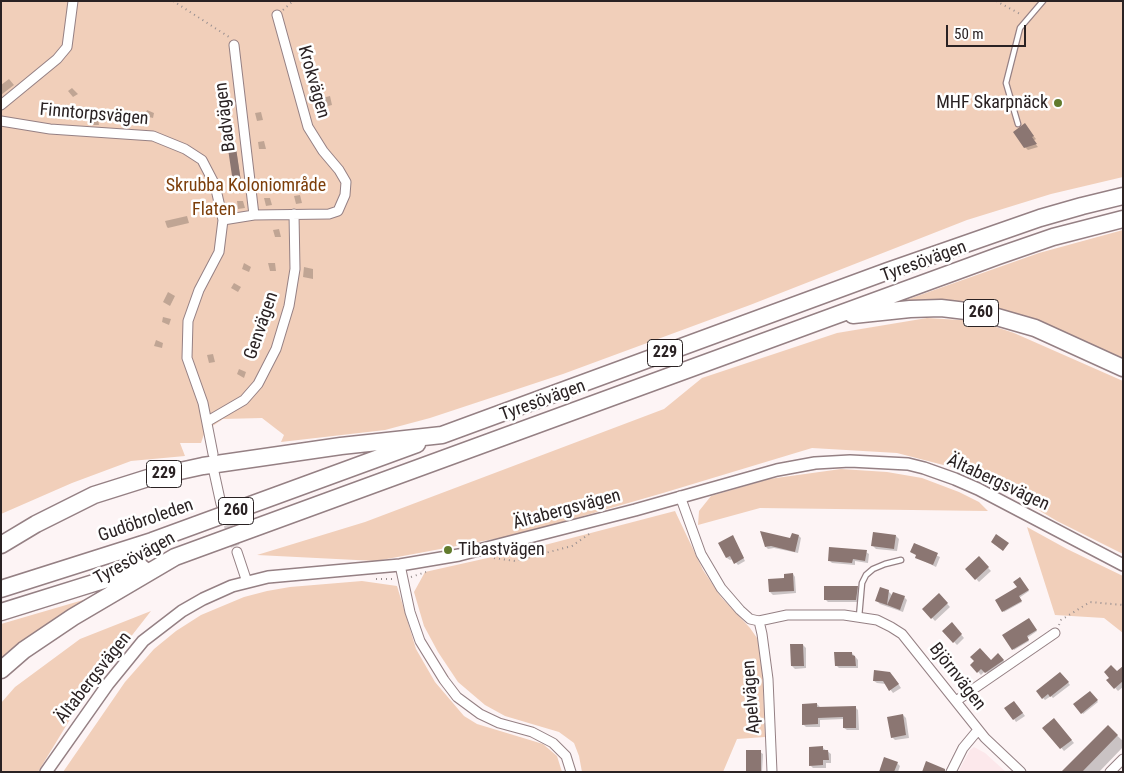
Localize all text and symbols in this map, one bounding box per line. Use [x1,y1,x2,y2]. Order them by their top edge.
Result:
scale bar [949,15,1029,47]
text: 50 m [954,25,984,43]
street label: Krokvägen [292,43,334,121]
street label: Badvägen [211,81,241,153]
place label: MHF Skarpnäck [936,92,1048,114]
marker: MHF Skarpnäck [1052,97,1064,109]
street label: Finntorpsvägen [39,99,149,131]
park label: Skrubba Koloniområde [166,175,326,197]
park label: Flaten [192,199,236,221]
street label: Tyresövägen [878,237,970,287]
street label: Genvägen [240,289,284,363]
road number: 260 [964,300,998,326]
road number: 229 [648,339,682,366]
street label: Tyresövägen [497,376,589,426]
street label: Ältabergsvägen [943,450,1053,516]
road number: 229 [146,460,182,488]
street label: Ältabergsvägen [511,485,623,535]
street label: Gudöbroleden [96,495,196,547]
road number: 260 [218,498,254,524]
street label: Tyresövägen [91,528,179,590]
place label: Tibastvägen [458,539,545,561]
marker: Tibastvägen [442,544,454,556]
street label: Ältabergsvägen [52,628,136,728]
street label: Björnvägen [924,639,990,715]
street label: Apelvägen [739,659,765,735]

